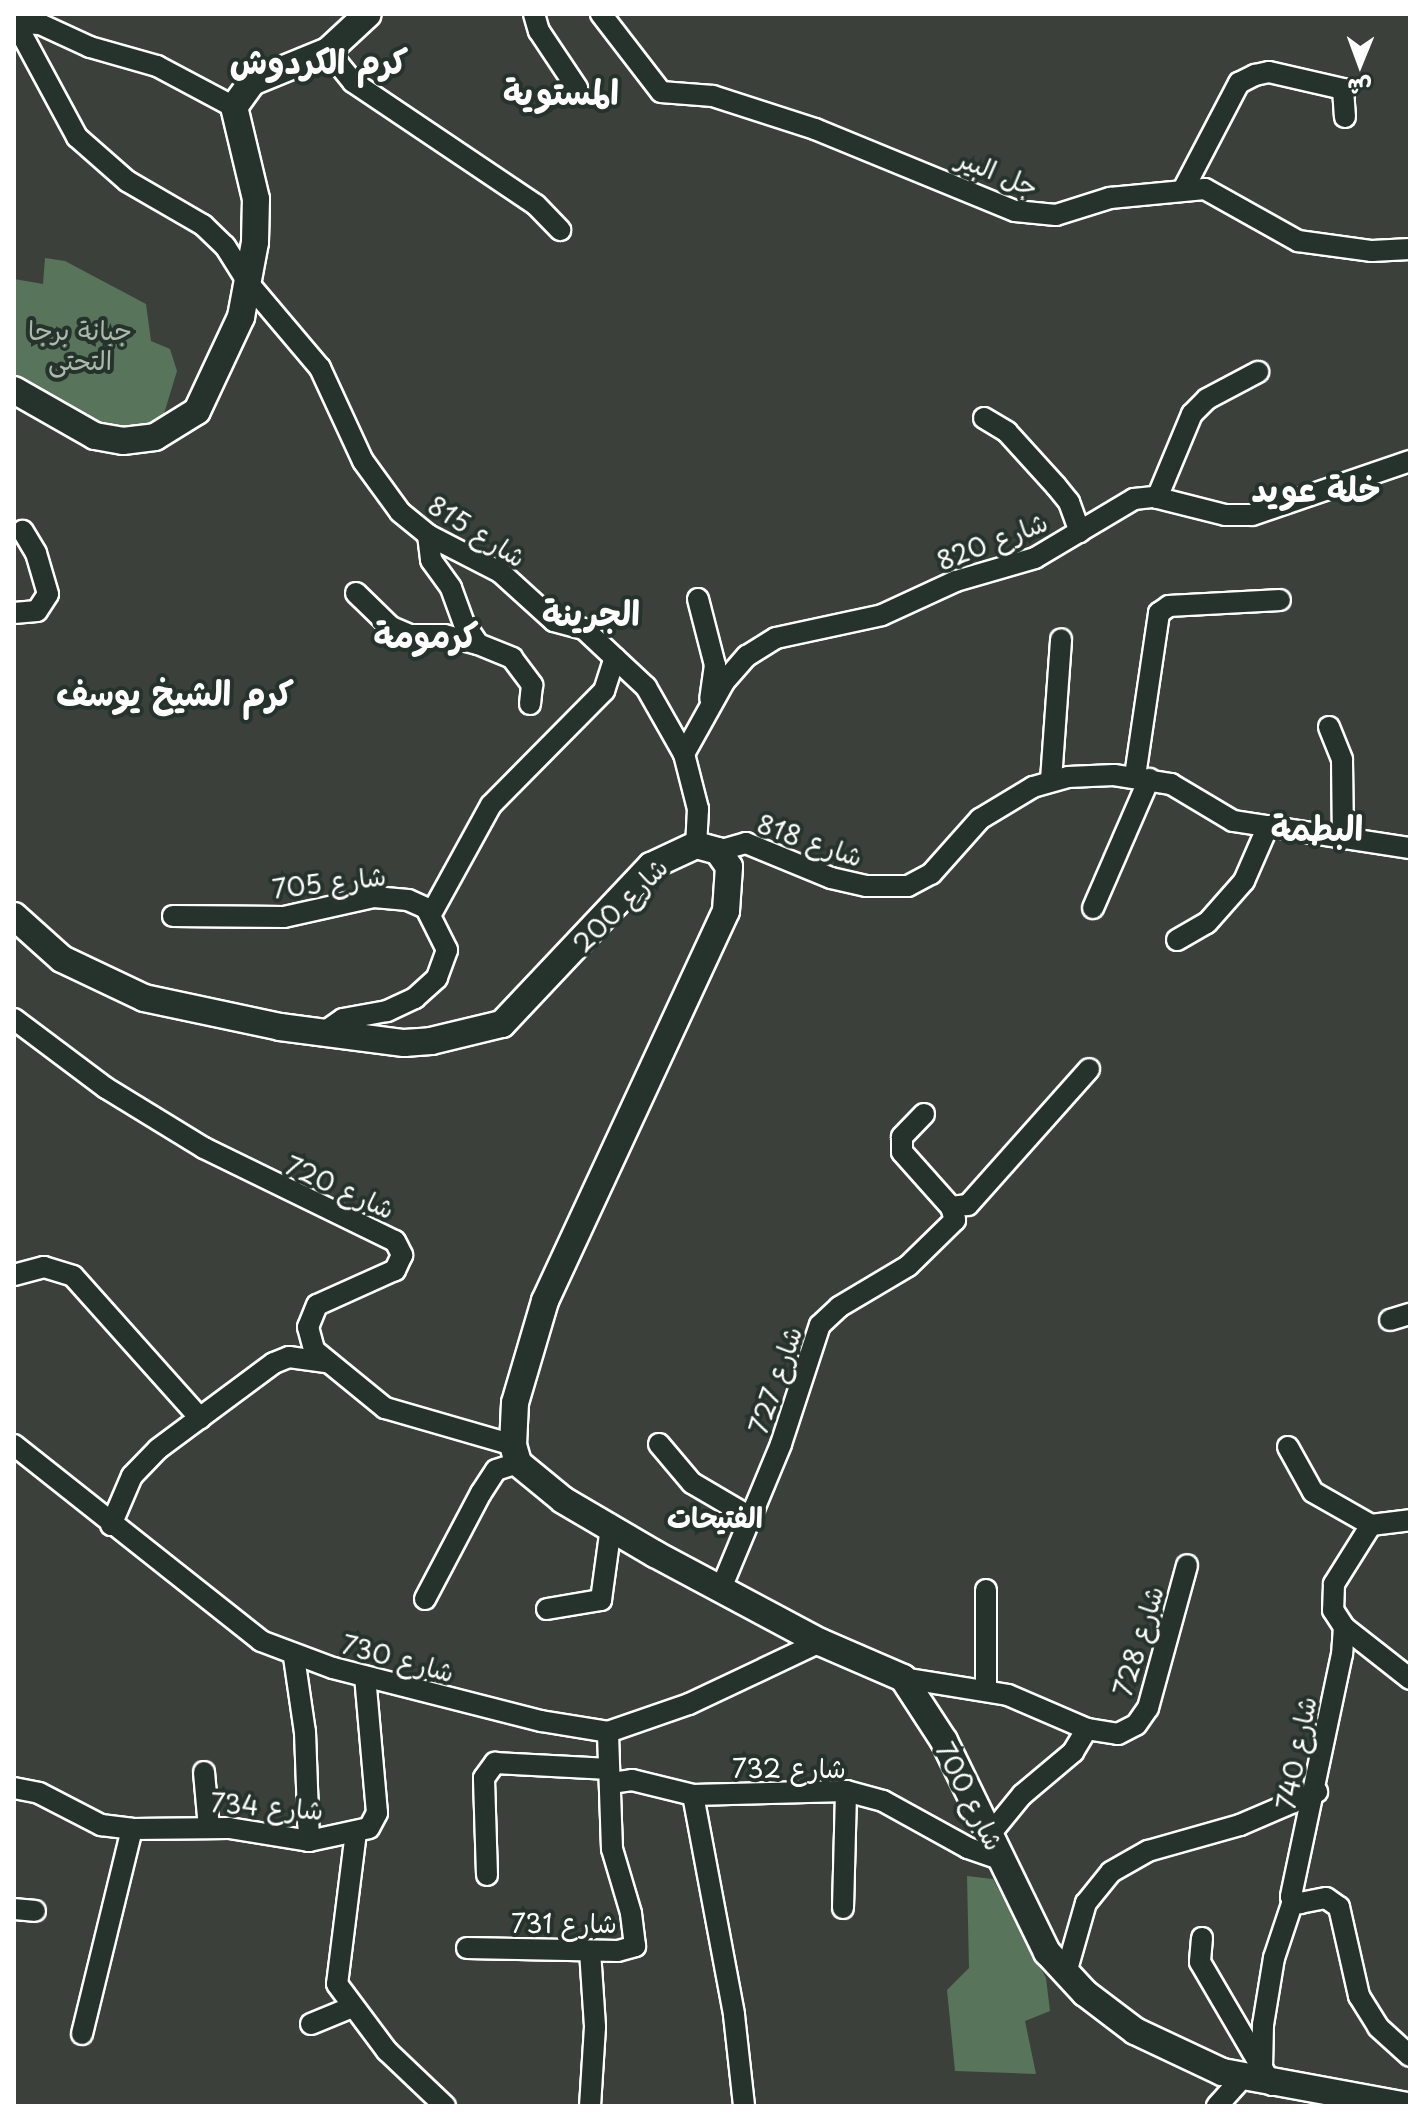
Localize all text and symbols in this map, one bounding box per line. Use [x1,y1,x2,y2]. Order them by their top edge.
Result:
north arrow [1320,24,1400,104]
district label: كرم الكردوش [230,41,408,81]
district label: المستوية [503,72,619,112]
text: ش [1347,72,1372,105]
street label: جل البير [953,142,1043,202]
park label: جبانة برجا التحتى [28,314,132,376]
district label: خلة عويد [1251,469,1381,509]
street label: شارع 815 [422,489,532,573]
street label: شارع 820 [932,506,1052,576]
district label: الجرينة [542,593,640,633]
district label: كرمومة [374,615,478,655]
district label: كرم الشيخ يوسف [56,673,294,713]
street label: شارع 818 [753,807,867,873]
district label: البطمة [1271,808,1363,848]
street label: شارع 200 [566,851,674,959]
street label: شارع 705 [270,860,388,904]
street label: شارع 720 [281,1149,399,1225]
street label: شارع 727 [742,1322,808,1438]
district label: الفتيحات [667,1500,763,1534]
street label: شارع 728 [1106,1582,1170,1700]
street label: شارع 730 [338,1628,458,1688]
street label: شارع 740 [1270,1694,1322,1812]
street label: شارع 700 [930,1737,1010,1855]
street label: شارع 732 [732,1752,846,1784]
street label: شارع 734 [209,1786,325,1826]
street label: شارع 731 [511,1907,617,1939]

